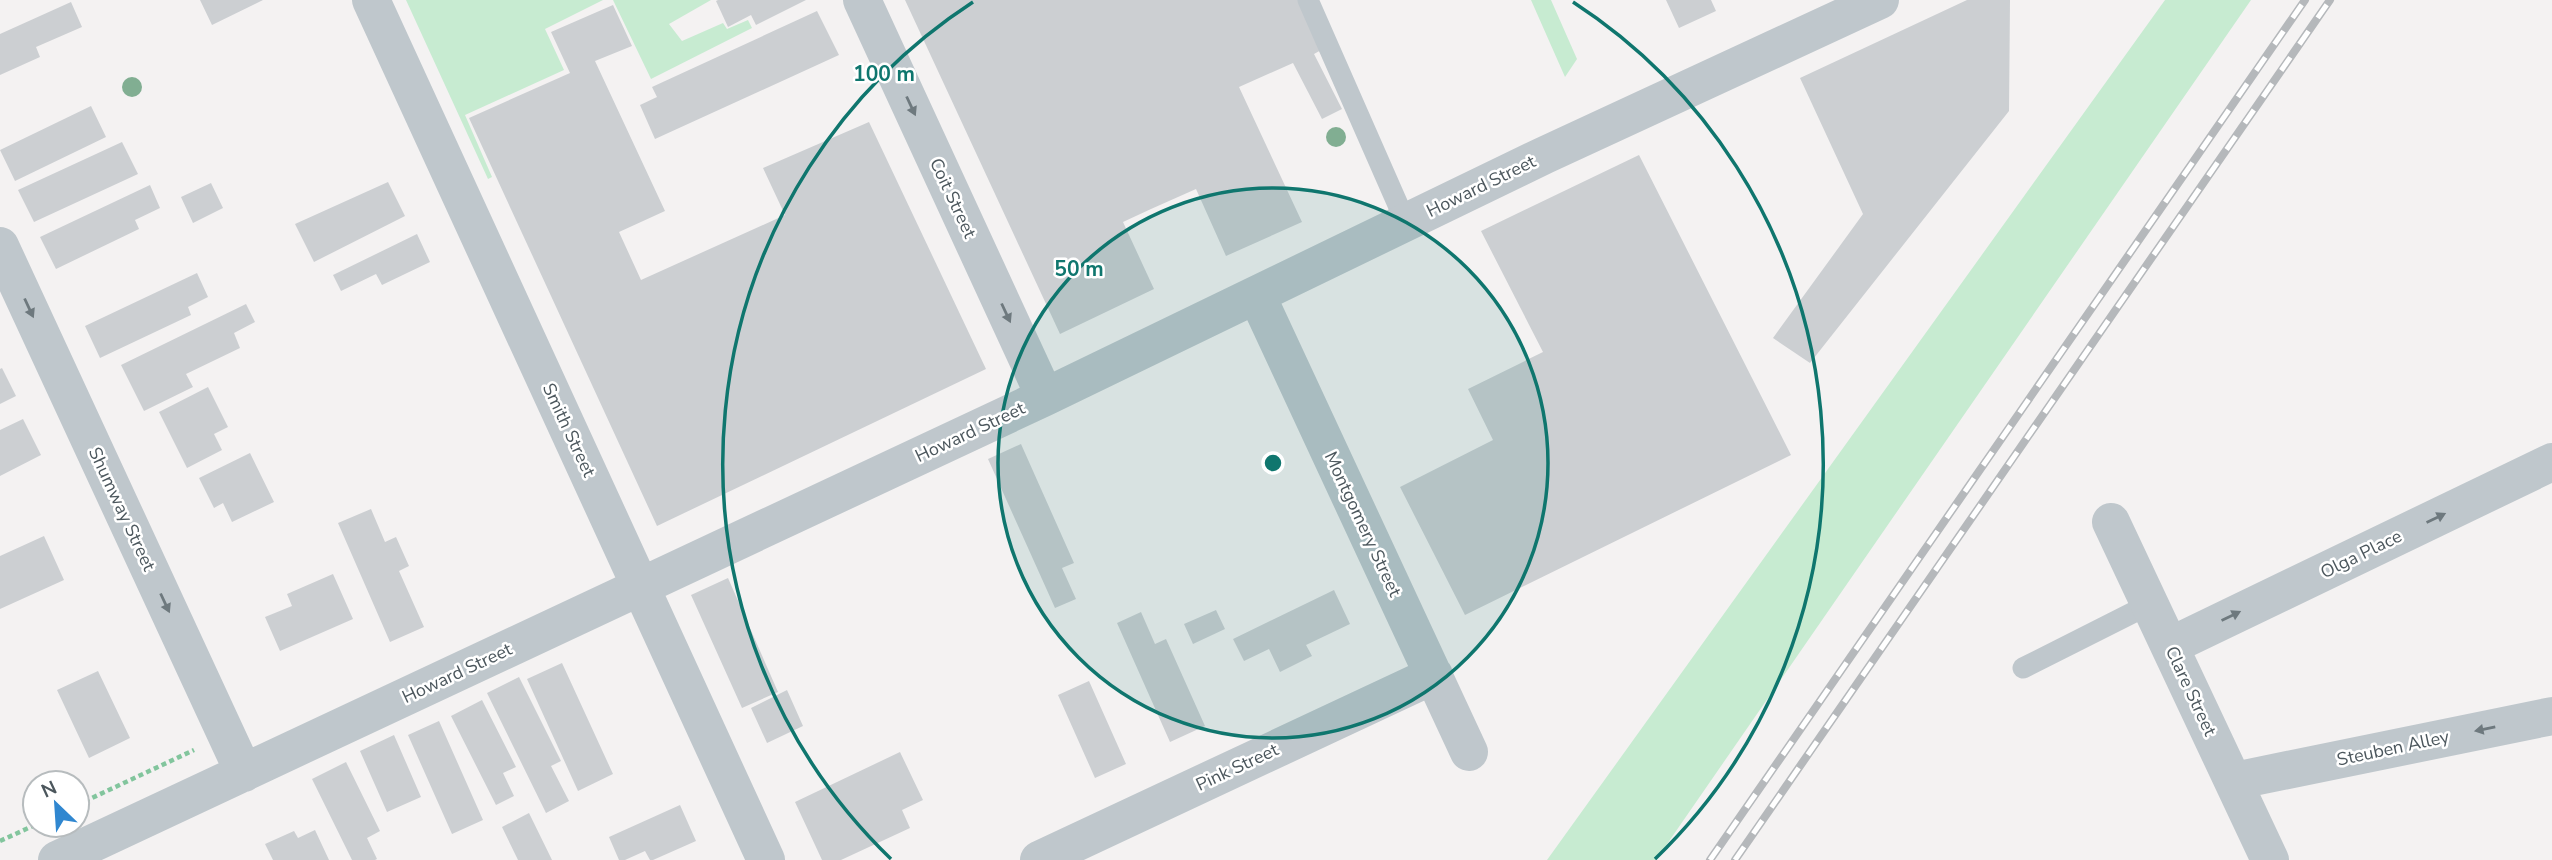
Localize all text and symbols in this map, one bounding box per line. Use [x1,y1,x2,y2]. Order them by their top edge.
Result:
text: 100 m [853,60,915,88]
one-way arrow [906,96,917,117]
street label: Howard Street [1422,149,1540,223]
street label: Coit Street [924,154,982,243]
text: 50 m [1054,255,1104,283]
one-way arrow [23,298,35,318]
one-way arrow [1000,303,1012,323]
street label: Smith Street [537,379,601,481]
street label: Howard Street [911,396,1029,468]
street label: Shumway Street [83,443,162,575]
street label: Montgomery Street [1319,448,1407,601]
centre of rings [1261,451,1285,475]
one-way arrow [2426,512,2446,523]
street label: Olga Place [2316,524,2406,584]
one-way arrow [159,593,171,613]
one-way arrow [2221,610,2241,622]
street label: Howard Street [398,637,516,709]
street label: Clare Street [2160,642,2223,740]
street label: Steuben Alley [2335,724,2452,772]
one-way arrow [2474,724,2496,735]
street label: Pink Street [1192,737,1283,797]
north arrow [21,769,91,839]
text: N [37,775,61,804]

